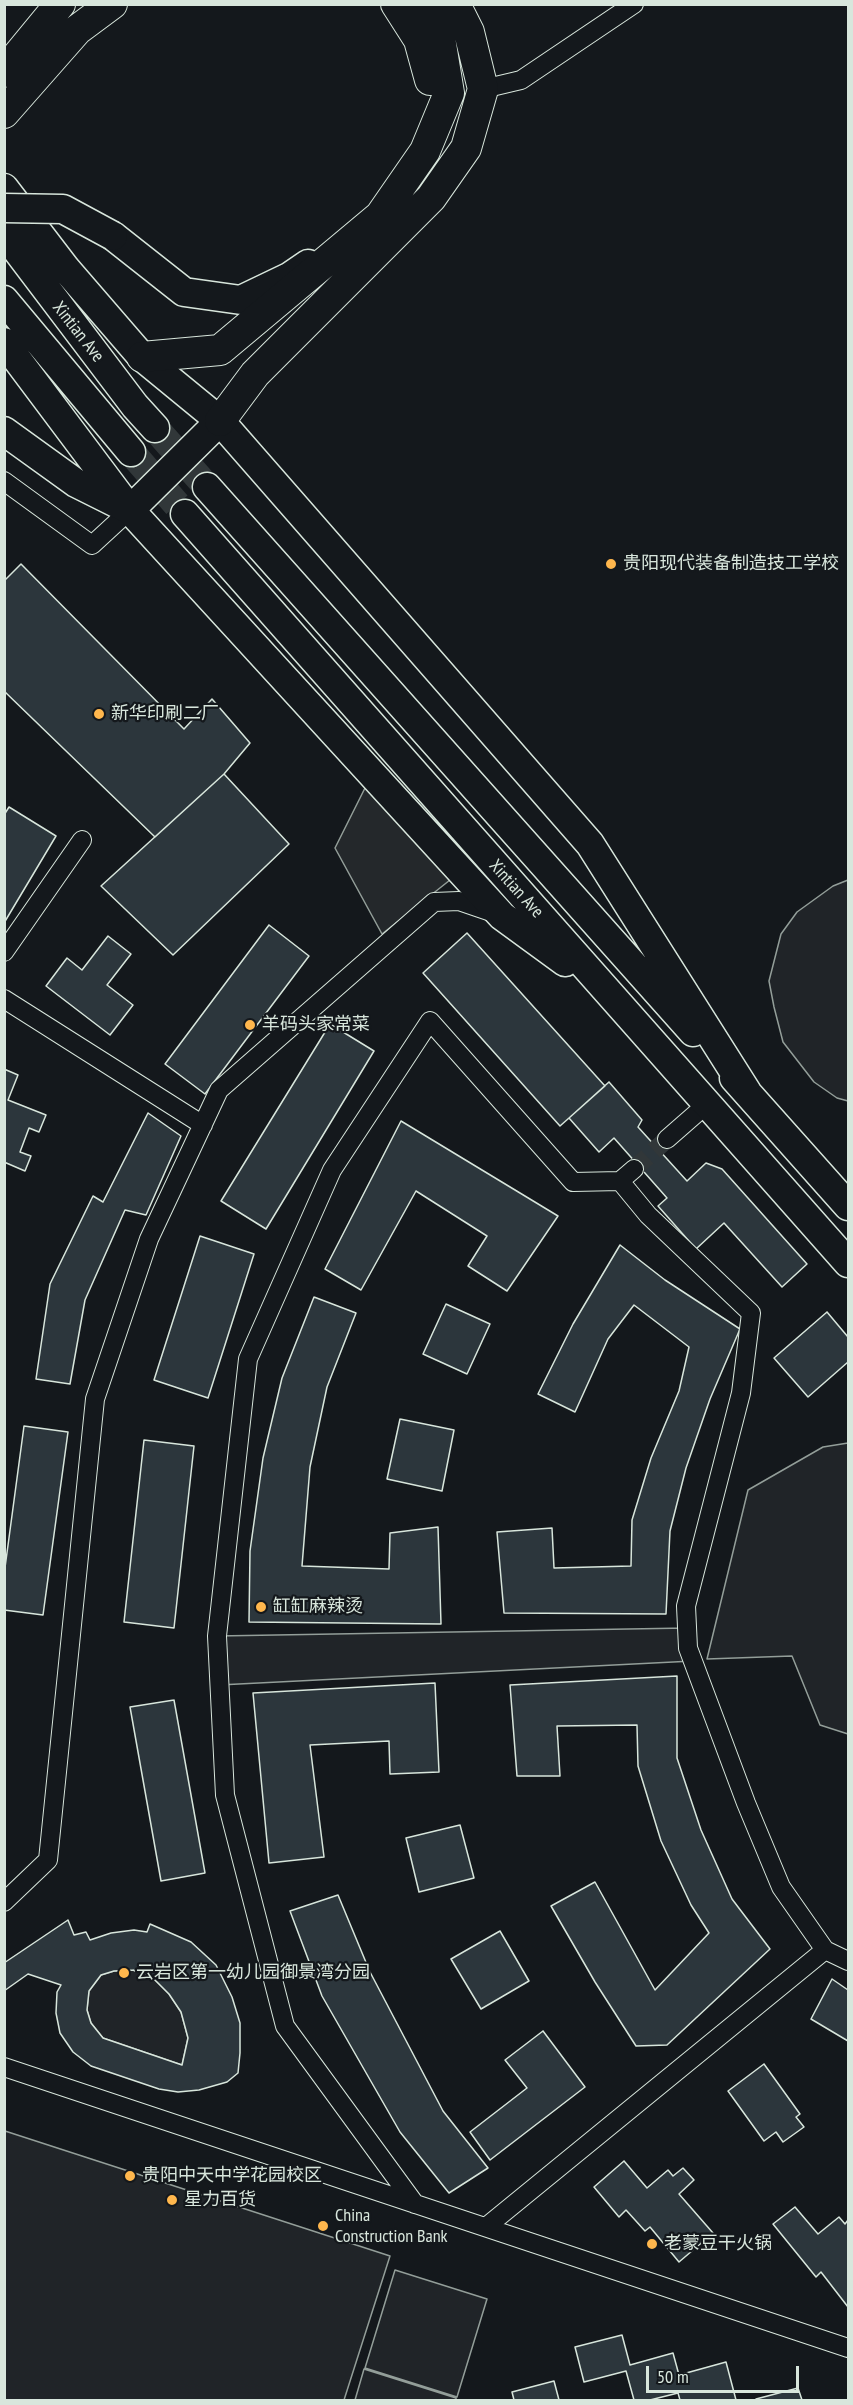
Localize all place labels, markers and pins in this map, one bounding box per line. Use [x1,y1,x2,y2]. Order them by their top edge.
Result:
place label: 贵阳现代装备制造技工学校 [623,553,839,575]
marker: 贵阳现代装备制造技工学校 [604,557,618,571]
place label: 新华印刷二厂 [111,703,219,725]
marker: 新华印刷二厂 [92,707,106,721]
place label: 羊码头家常菜 [262,1014,370,1036]
marker: 羊码头家常菜 [243,1018,257,1032]
place label: 缸缸麻辣烫 [273,1596,363,1618]
marker: 缸缸麻辣烫 [254,1600,268,1614]
place label: 云岩区第一幼儿园御景湾分园 [136,1962,370,1984]
marker: 云岩区第一幼儿园御景湾分园 [117,1966,131,1980]
place label: 贵阳中天中学花园校区 [142,2165,322,2187]
marker: 贵阳中天中学花园校区 [123,2169,137,2183]
place label: 星力百货 [184,2189,256,2211]
marker: 星力百货 [165,2193,179,2207]
place label: China Construction Bank [335,2205,448,2248]
marker: China Construction Bank [316,2219,330,2233]
place label: 老蒙豆干火锅 [664,2233,772,2255]
marker: 老蒙豆干火锅 [645,2237,659,2251]

